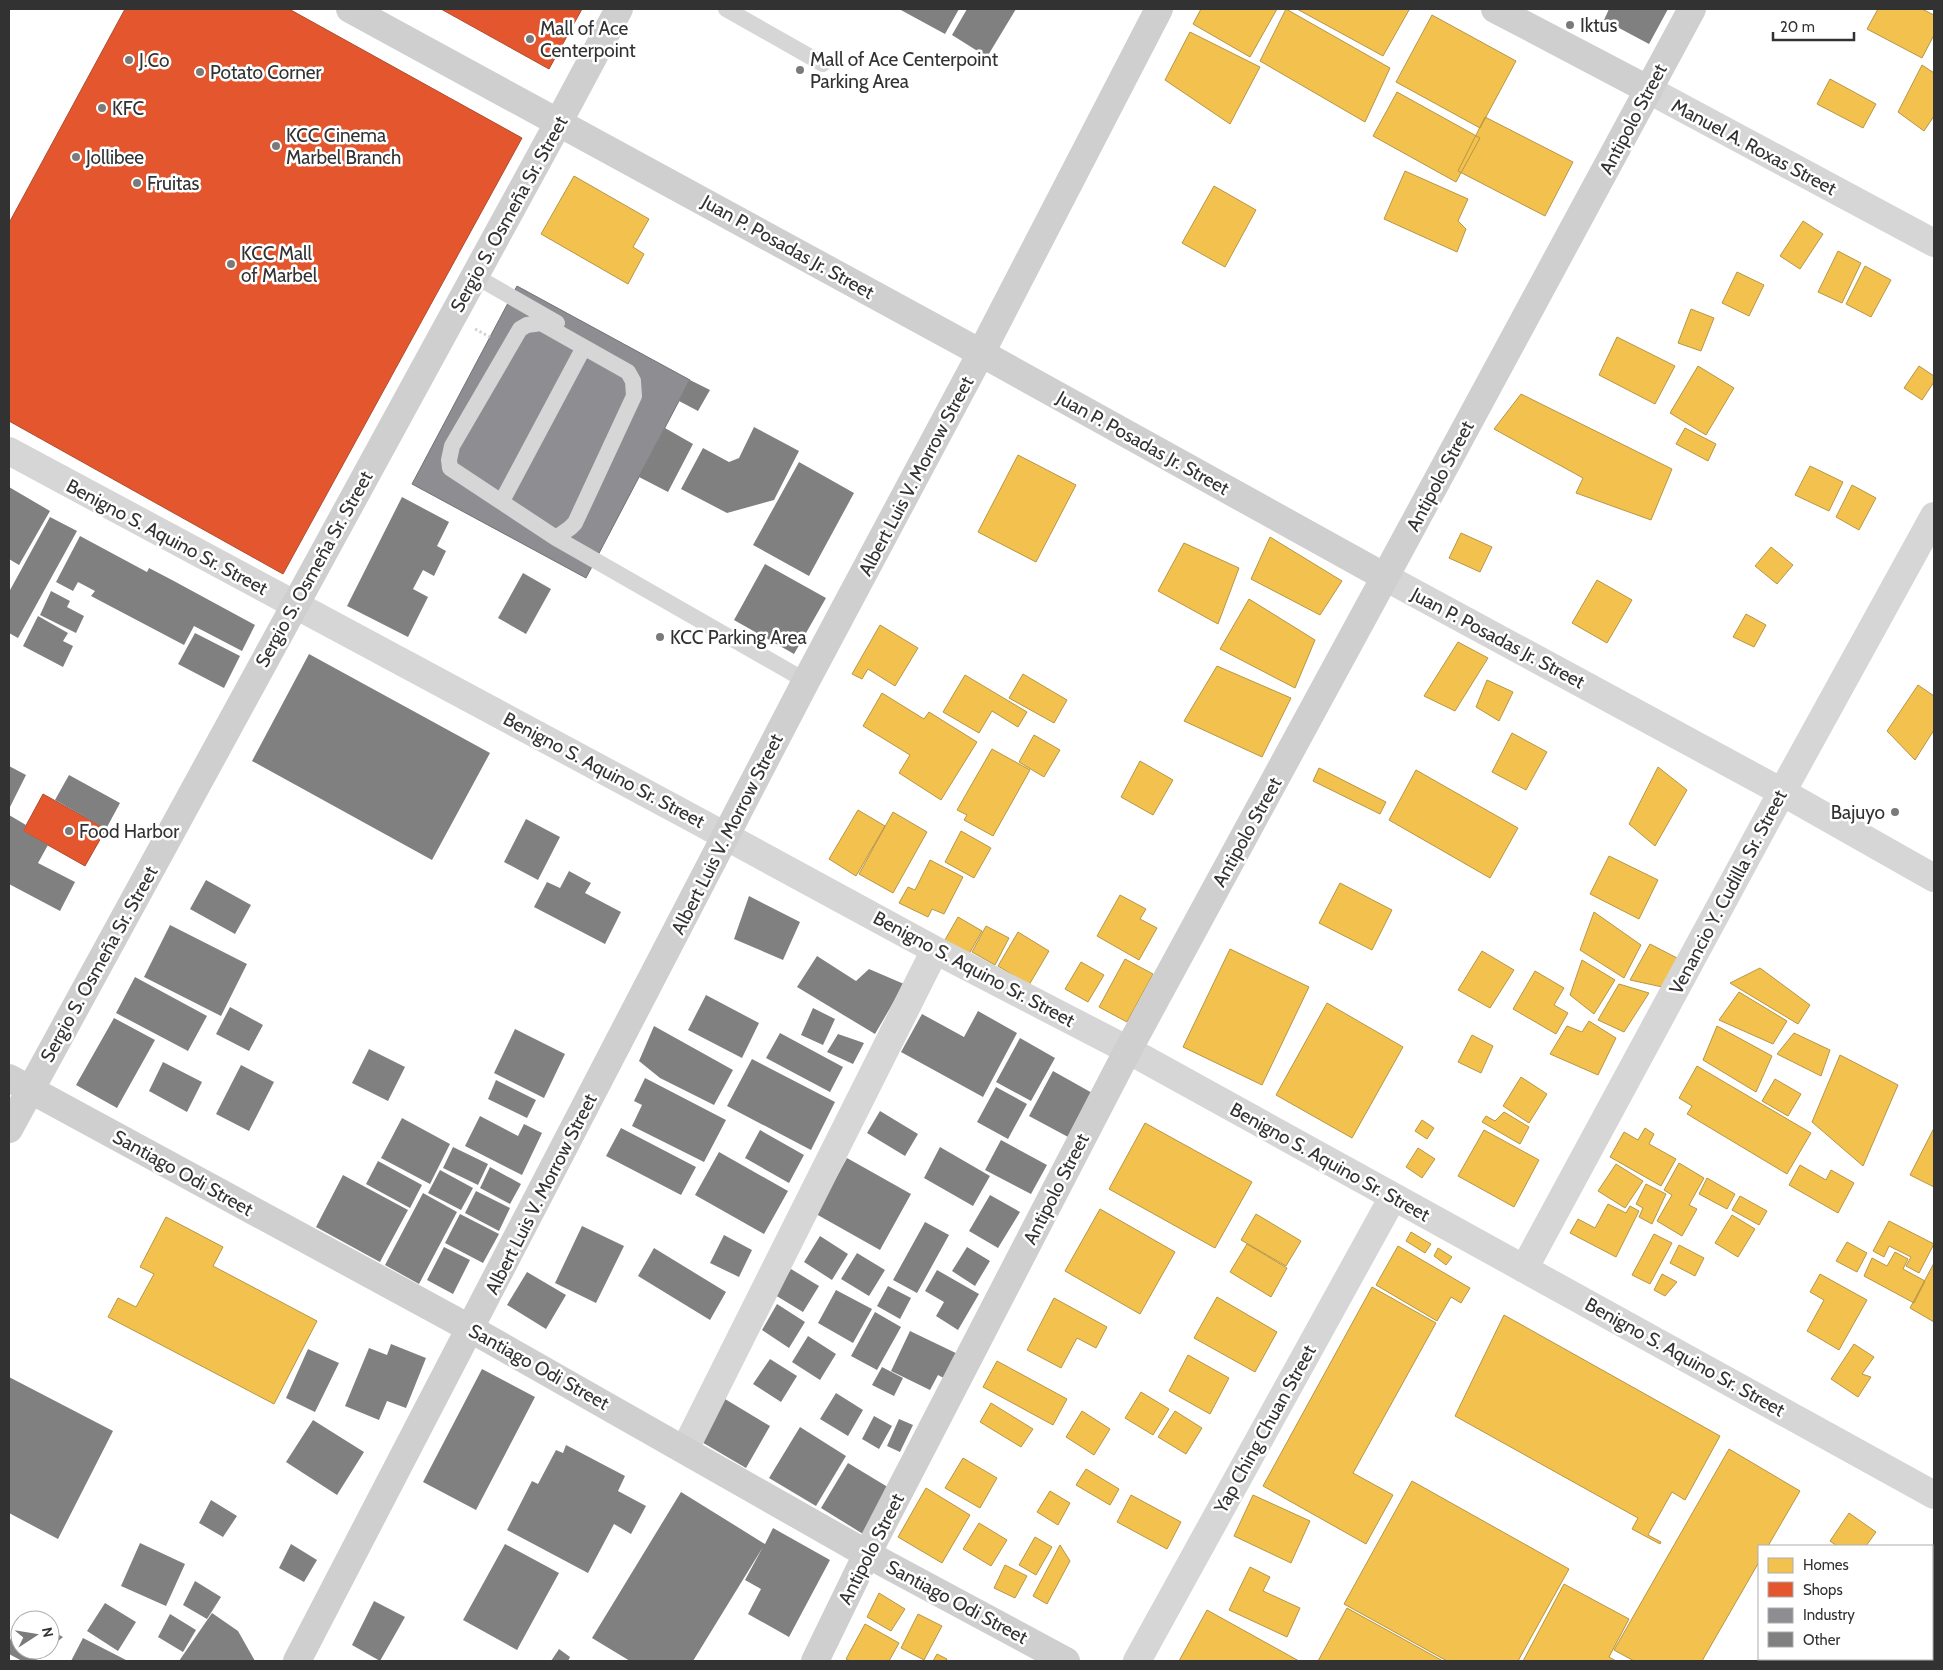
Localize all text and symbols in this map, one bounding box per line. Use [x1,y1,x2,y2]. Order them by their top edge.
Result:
scale bar [1773,10,1854,42]
place label: Iktus [1580,14,1618,37]
place label: Mall of Ace Centerpoint [540,17,636,62]
text: 20 m [1780,18,1815,36]
marker: Iktus [1564,19,1576,31]
marker: Mall of Ace Centerpoint [524,33,536,45]
place label: Mall of Ace Centerpoint Parking Area [810,48,999,93]
place label: J.Co [138,49,169,72]
marker: J.Co [123,54,135,66]
street label: Antipolo Street [1594,59,1672,178]
place label: Potato Corner [210,61,322,84]
marker: Mall of Ace Centerpoint Parking Area [794,64,806,76]
marker: Potato Corner [194,66,206,78]
street label: Manuel A. Roxas Street [1668,94,1841,201]
place label: KFC [112,97,145,120]
marker: KFC [96,102,108,114]
street label: Sergio S. Osmeña Sr. Street [445,111,573,316]
place label: KCC Cinema Marbel Branch [286,124,401,169]
marker: KCC Cinema Marbel Branch [270,140,282,152]
place label: Jollibee [85,146,144,169]
marker: Jollibee [70,151,82,163]
place label: Fruitas [147,172,200,195]
marker: Fruitas [131,177,143,189]
street label: Juan P. Posadas Jr. Street [697,190,879,304]
place label: KCC Mall of Marbel [241,242,318,287]
marker: KCC Mall of Marbel [225,258,237,270]
street label: Albert Luis V. Morrow Street [854,372,979,579]
street label: Juan P. Posadas Jr. Street [1052,386,1234,500]
street label: Antipolo Street [1401,416,1479,535]
street label: Sergio S. Osmeña Sr. Street [250,466,378,671]
street label: Benigno S. Aquino Sr. Street [62,474,272,600]
street label: Juan P. Posadas Jr. Street [1406,582,1589,694]
place label: KCC Parking Area [670,626,807,649]
marker: KCC Parking Area [654,631,666,643]
street label: Benigno S. Aquino Sr. Street [499,707,709,833]
street label: Albert Luis V. Morrow Street [666,729,788,938]
street label: Antipolo Street [1207,773,1287,891]
street label: Venancio Y. Cudilla Sr. Street [1664,785,1792,998]
place label: Bajuyo [1831,801,1885,824]
marker: Bajuyo [1889,806,1901,818]
place label: Food Harbor [79,820,179,843]
marker: Food Harbor [63,825,75,837]
street label: Sergio S. Osmeña Sr. Street [35,861,163,1066]
street label: Benigno S. Aquino Sr. Street [869,906,1079,1032]
street label: Albert Luis V. Morrow Street [480,1089,602,1298]
street label: Benigno S. Aquino Sr. Street [1226,1097,1434,1227]
street label: Santiago Odi Street [109,1125,258,1221]
street label: Antipolo Street [1018,1129,1094,1248]
street label: Benigno S. Aquino Sr. Street [1581,1292,1789,1422]
street label: Santiago Odi Street [465,1319,614,1415]
street label: Yap Ching Chuan Street [1209,1340,1321,1518]
street label: Antipolo Street [833,1489,909,1608]
legend [1758,1545,1933,1660]
street label: Santiago Odi Street [882,1555,1032,1649]
text: Homes [1803,1556,1849,1574]
text: Shops [1803,1581,1843,1599]
text: Industry [1803,1606,1855,1624]
north arrow [10,1610,60,1660]
text: N [38,1626,58,1639]
text: Other [1803,1631,1840,1649]

